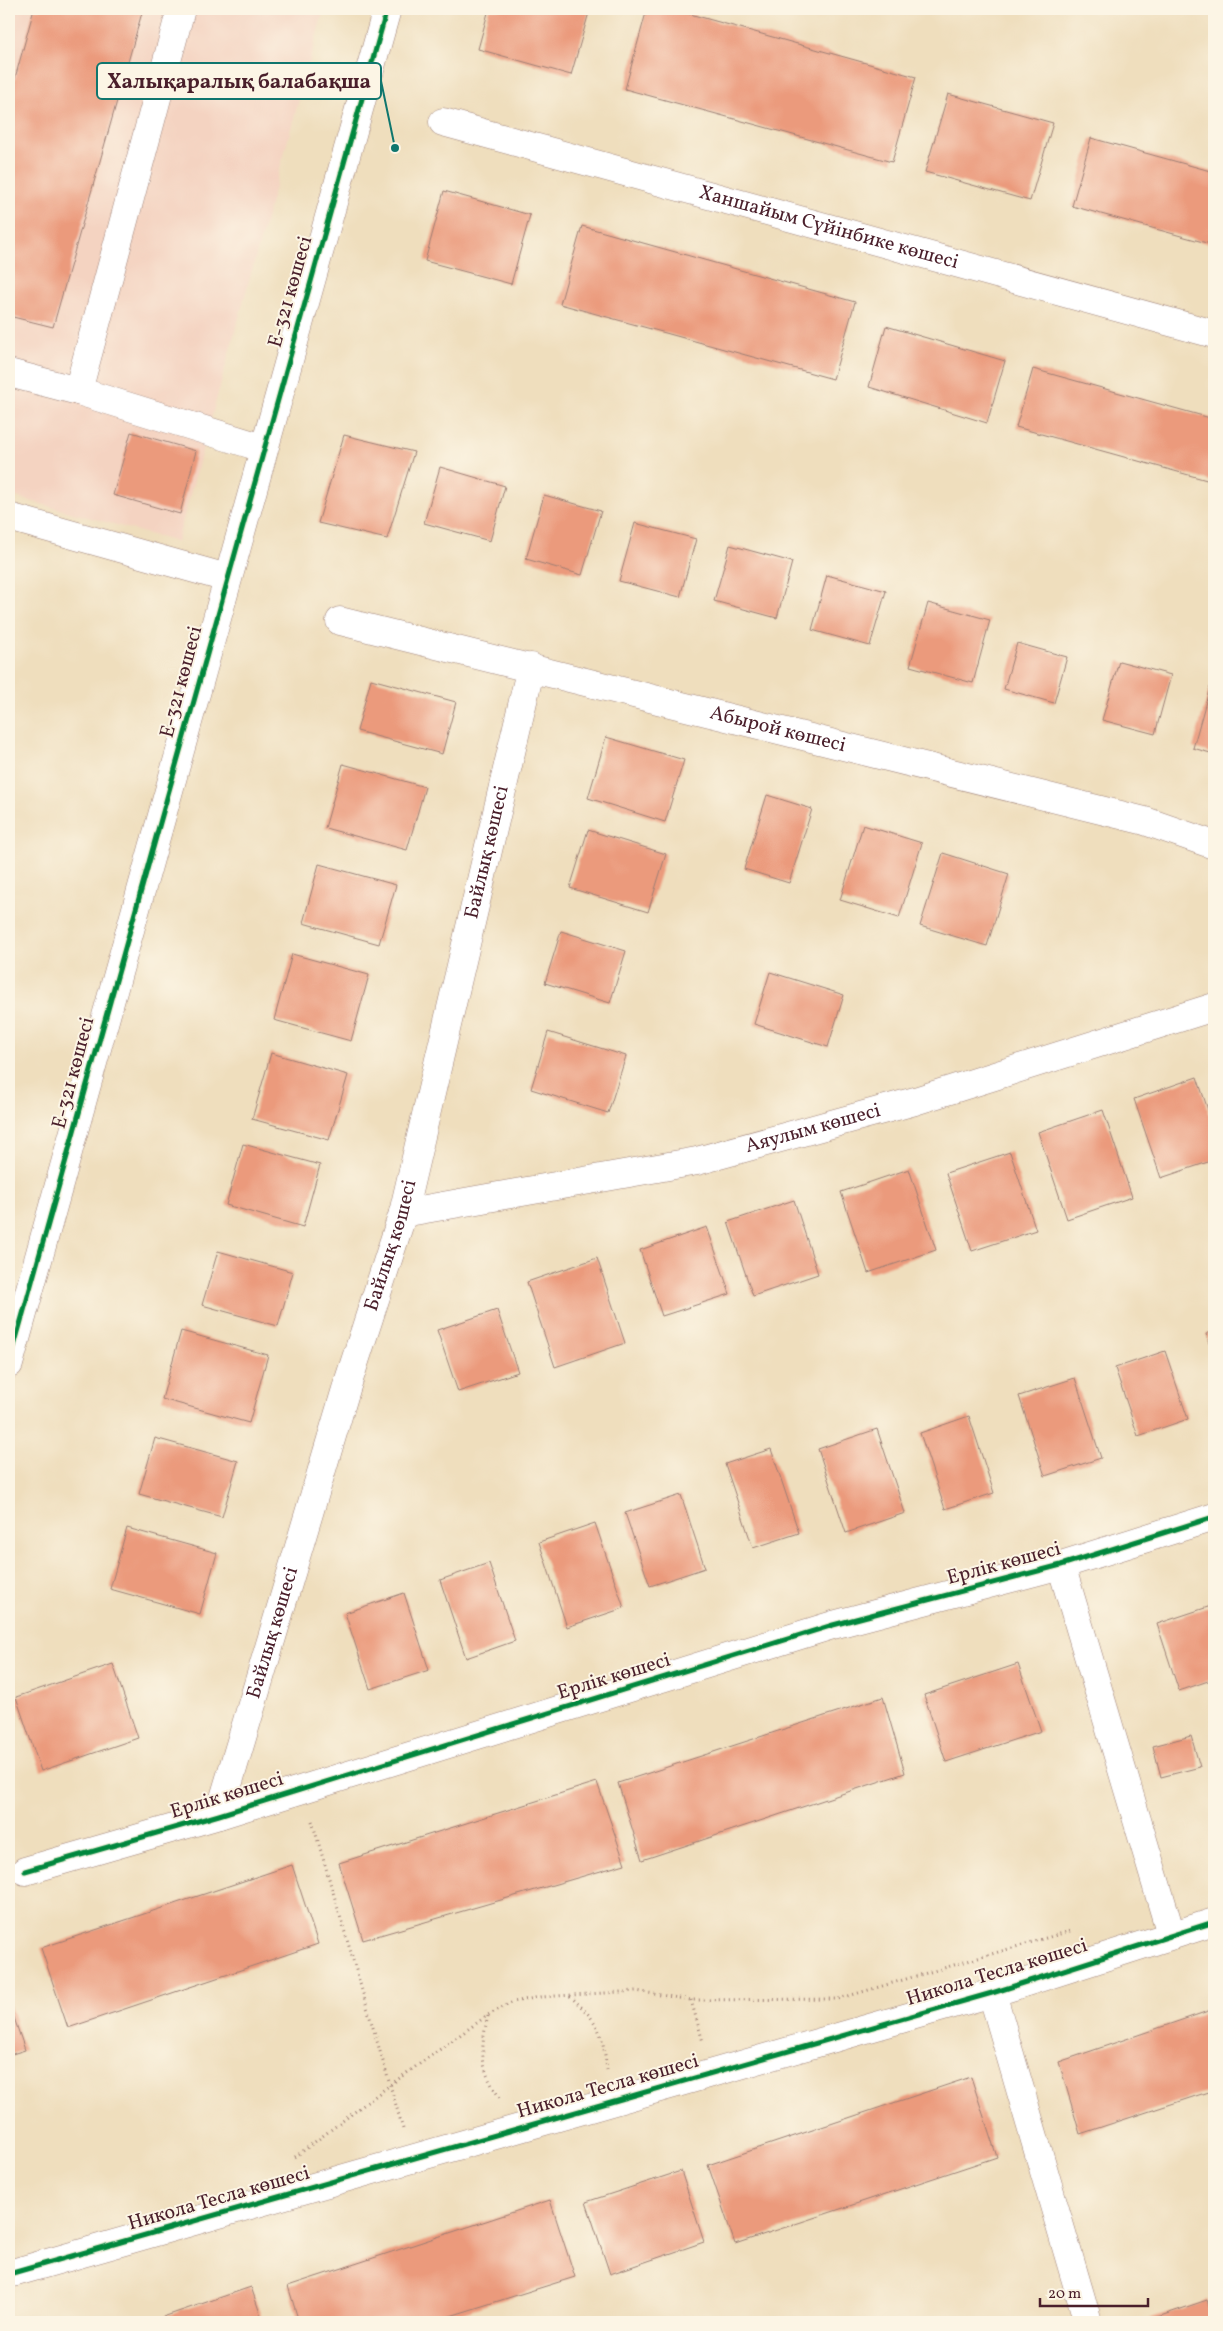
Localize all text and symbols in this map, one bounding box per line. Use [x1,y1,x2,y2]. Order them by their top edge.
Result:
callout: Халықаралық балабақша [97,63,381,99]
text: Халықаралық балабақша [107,68,371,97]
street label: Ханшайым Сүйінбике көшесі [696,179,962,277]
street label: Е-321 көшесі [262,233,320,351]
street label: Е-321 көшесі [154,623,210,741]
street label: Абырой көшесі [707,699,849,760]
street label: Байлық көшесі [458,783,517,922]
street label: Е-321 көшесі [46,1014,102,1132]
street label: Аяулым көшесі [742,1097,884,1161]
street label: Байлық көшесі [358,1177,424,1315]
street label: Ерлік көшесі [944,1535,1064,1593]
street label: Байлық көшесі [240,1564,306,1702]
street label: Ерлік көшесі [554,1646,674,1708]
street label: Ерлік көшесі [167,1765,287,1827]
street label: Никола Тесла көшесі [903,1932,1091,2014]
street label: Никола Тесла көшесі [514,2048,702,2126]
street label: Никола Тесла көшесі [125,2160,313,2238]
scale bar [1040,2276,1148,2308]
text: 20 m [1048,2284,1081,2305]

